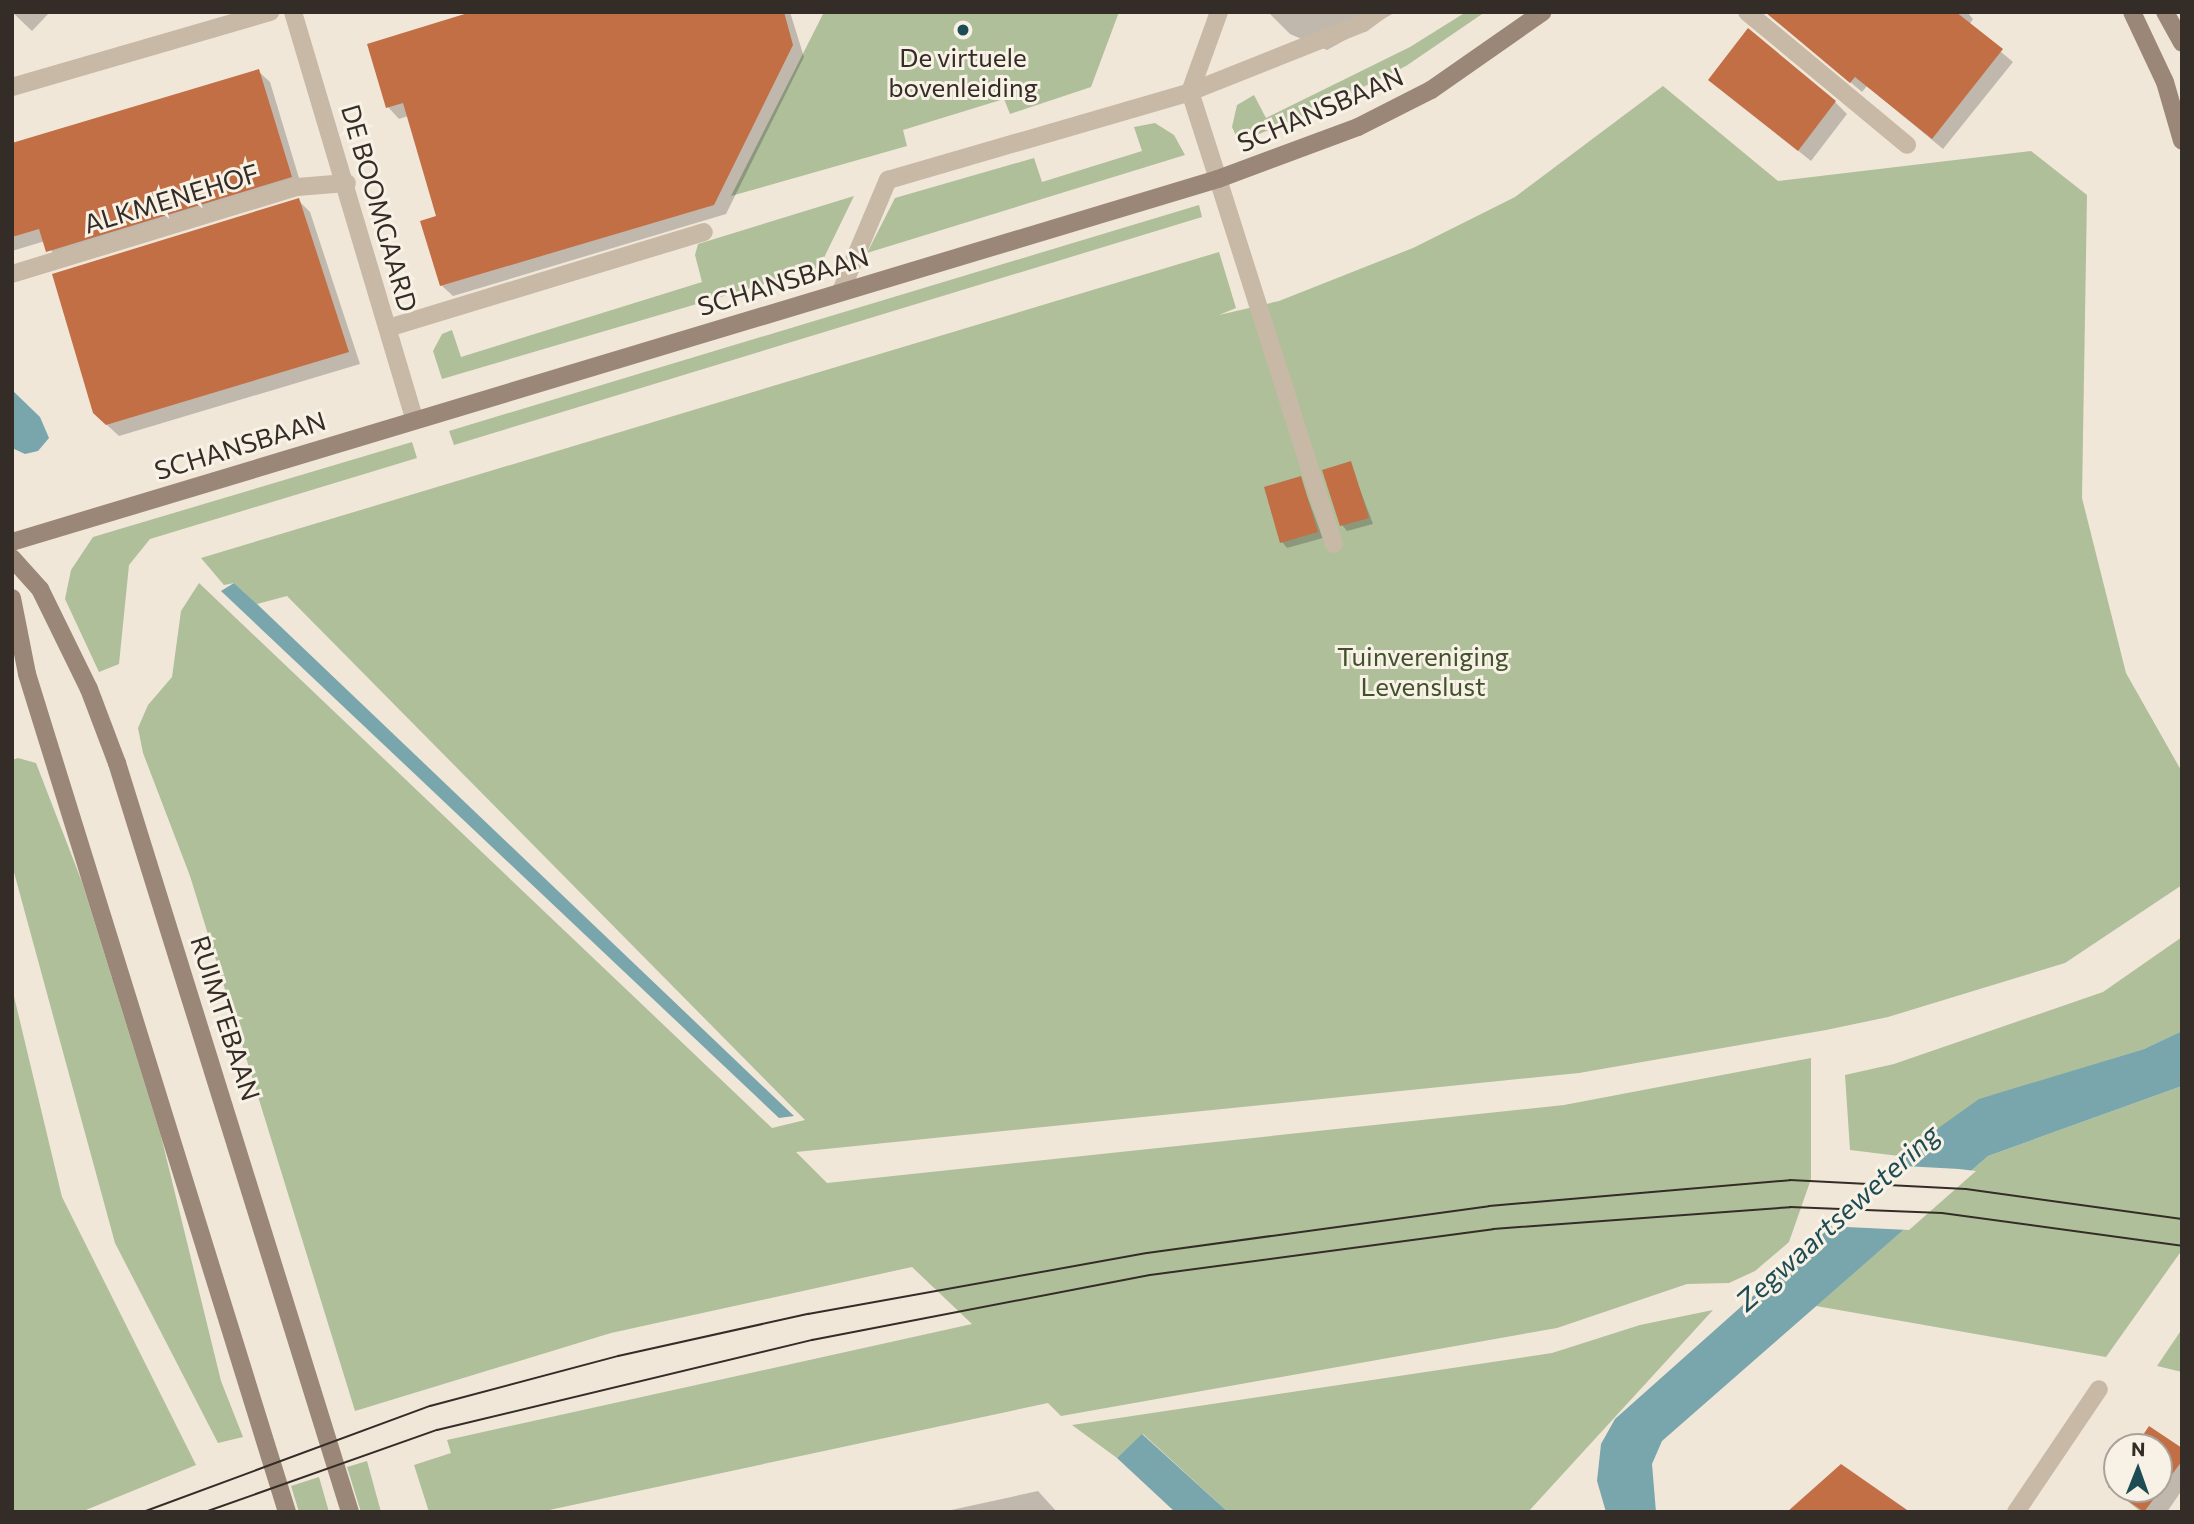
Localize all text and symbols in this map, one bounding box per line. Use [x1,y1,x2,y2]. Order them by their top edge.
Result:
marker: De virtuele bovenleiding [955,22,971,38]
place label: De virtuele bovenleiding [888,41,1038,102]
street label: SCHANSBAAN [1232,60,1408,158]
street label: DE BOOMGAARD [335,101,425,315]
street label: ALKMENEHOF [80,157,262,239]
street label: SCHANSBAAN [694,240,872,322]
street label: SCHANSBAAN [151,404,329,486]
park label: Tuinvereniging Levenslust [1337,640,1509,702]
street label: RUIMTEBAAN [185,932,267,1104]
water label: Zegwaartsewetering [1728,1117,1946,1317]
north arrow [2103,1433,2173,1503]
text: N [2131,1437,2146,1460]

